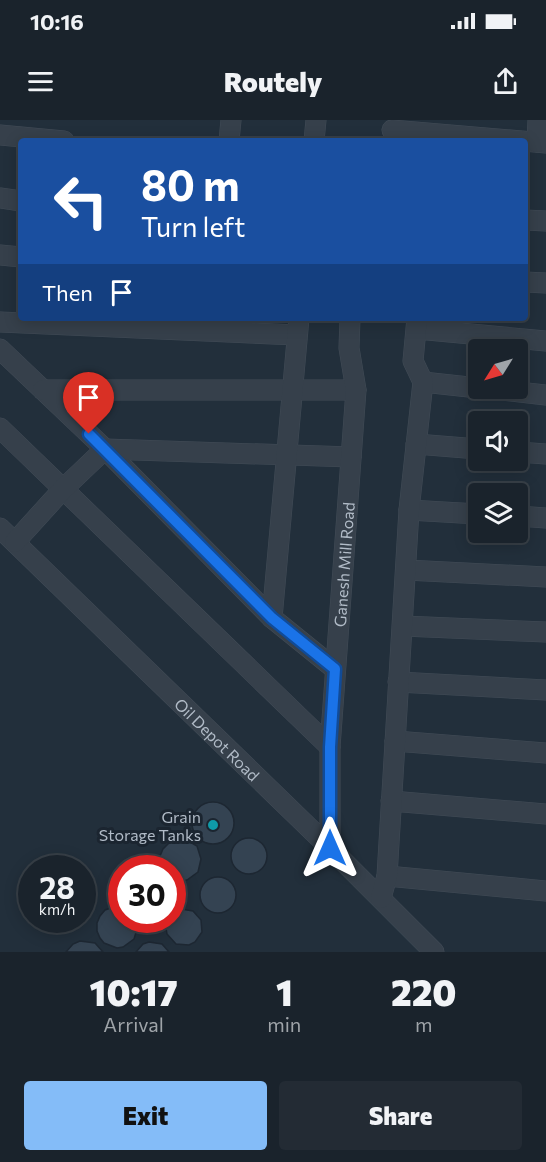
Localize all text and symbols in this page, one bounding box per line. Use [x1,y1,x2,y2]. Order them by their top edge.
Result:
text: 10:16 [30,8,84,35]
icon: menu [24,65,57,98]
text: Routely [224,65,322,98]
icon: share [489,65,522,98]
text: 80 m [141,158,240,210]
icon: left [42,162,120,240]
text: Turn left [141,210,245,243]
icon: arrive [105,276,138,309]
text: Then [42,279,93,306]
north arrow [468,339,528,399]
map controls [468,339,528,543]
pin [63,372,114,434]
icon: arrive [72,381,105,414]
button: sound [468,411,528,471]
button: layers [468,483,528,543]
street label: Ganesh Mill Road [329,501,357,628]
street label: Oil Depot Road [171,694,264,784]
place label: Grain Storage Tanks [99,807,201,844]
position arrow [298,816,362,880]
marker: Grain Storage Tanks [206,818,220,832]
speed limit sign: 30 [108,855,186,933]
text: 28 [39,868,75,905]
text: km/h [39,900,75,918]
text: 10:17 [90,969,178,1013]
text: 1 [276,969,293,1013]
text: 220 [391,969,456,1013]
text: Arrival [103,1012,164,1036]
text: min [267,1012,301,1036]
text: m [415,1012,432,1036]
button: Exit [24,1081,267,1150]
button: Share [279,1081,522,1150]

